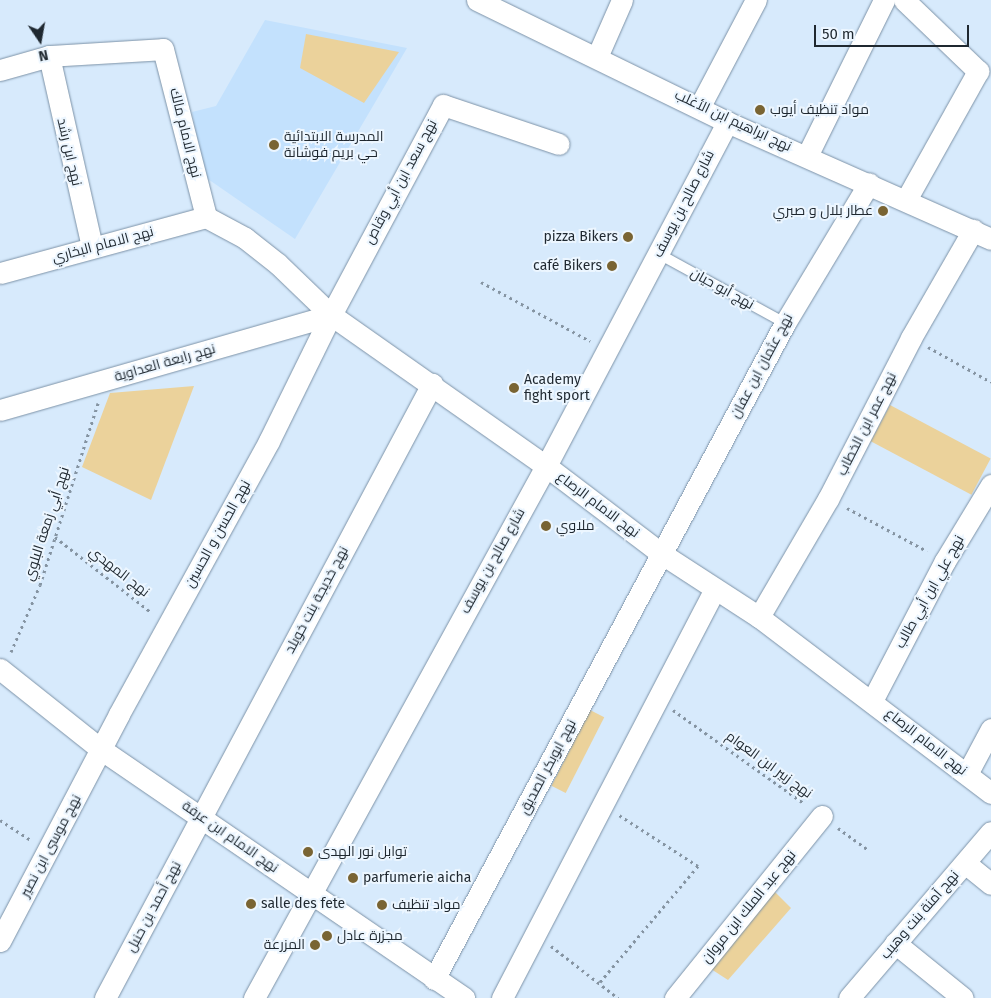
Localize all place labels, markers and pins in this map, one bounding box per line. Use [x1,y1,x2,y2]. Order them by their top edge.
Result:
place label: مواد تنظيف أيوب [770,102,869,118]
marker: مواد تنظيف أيوب [754,104,766,116]
place label: المدرسة الابتدائية حي بريم فوشانة [284,129,383,162]
marker: المدرسة الابتدائية حي بريم فوشانة [268,139,280,151]
place label: عطار بلال و صبري [773,203,873,219]
marker: عطار بلال و صبري [877,205,889,217]
place label: pizza Bikers [544,229,618,245]
marker: pizza Bikers [622,231,634,243]
place label: café Bikers [533,258,602,274]
marker: café Bikers [606,260,618,272]
place label: Academy fight sport [524,372,590,404]
marker: Academy fight sport [508,382,520,394]
place label: ملاوي [556,518,595,534]
marker: ملاوي [540,520,552,532]
place label: توابل نور الهدى [318,844,407,860]
marker: توابل نور الهدى [302,846,314,858]
place label: parfumerie aicha [363,870,471,886]
marker: parfumerie aicha [347,872,359,884]
place label: salle des fete [261,896,345,912]
place label: مواد تنظيف [392,897,461,913]
marker: salle des fete [245,898,257,910]
marker: مواد تنظيف [376,899,388,911]
place label: مجزرة عادل [337,928,403,944]
marker: مجزرة عادل [321,930,333,942]
place label: المزرعة [264,937,305,953]
marker: المزرعة [309,939,321,951]

